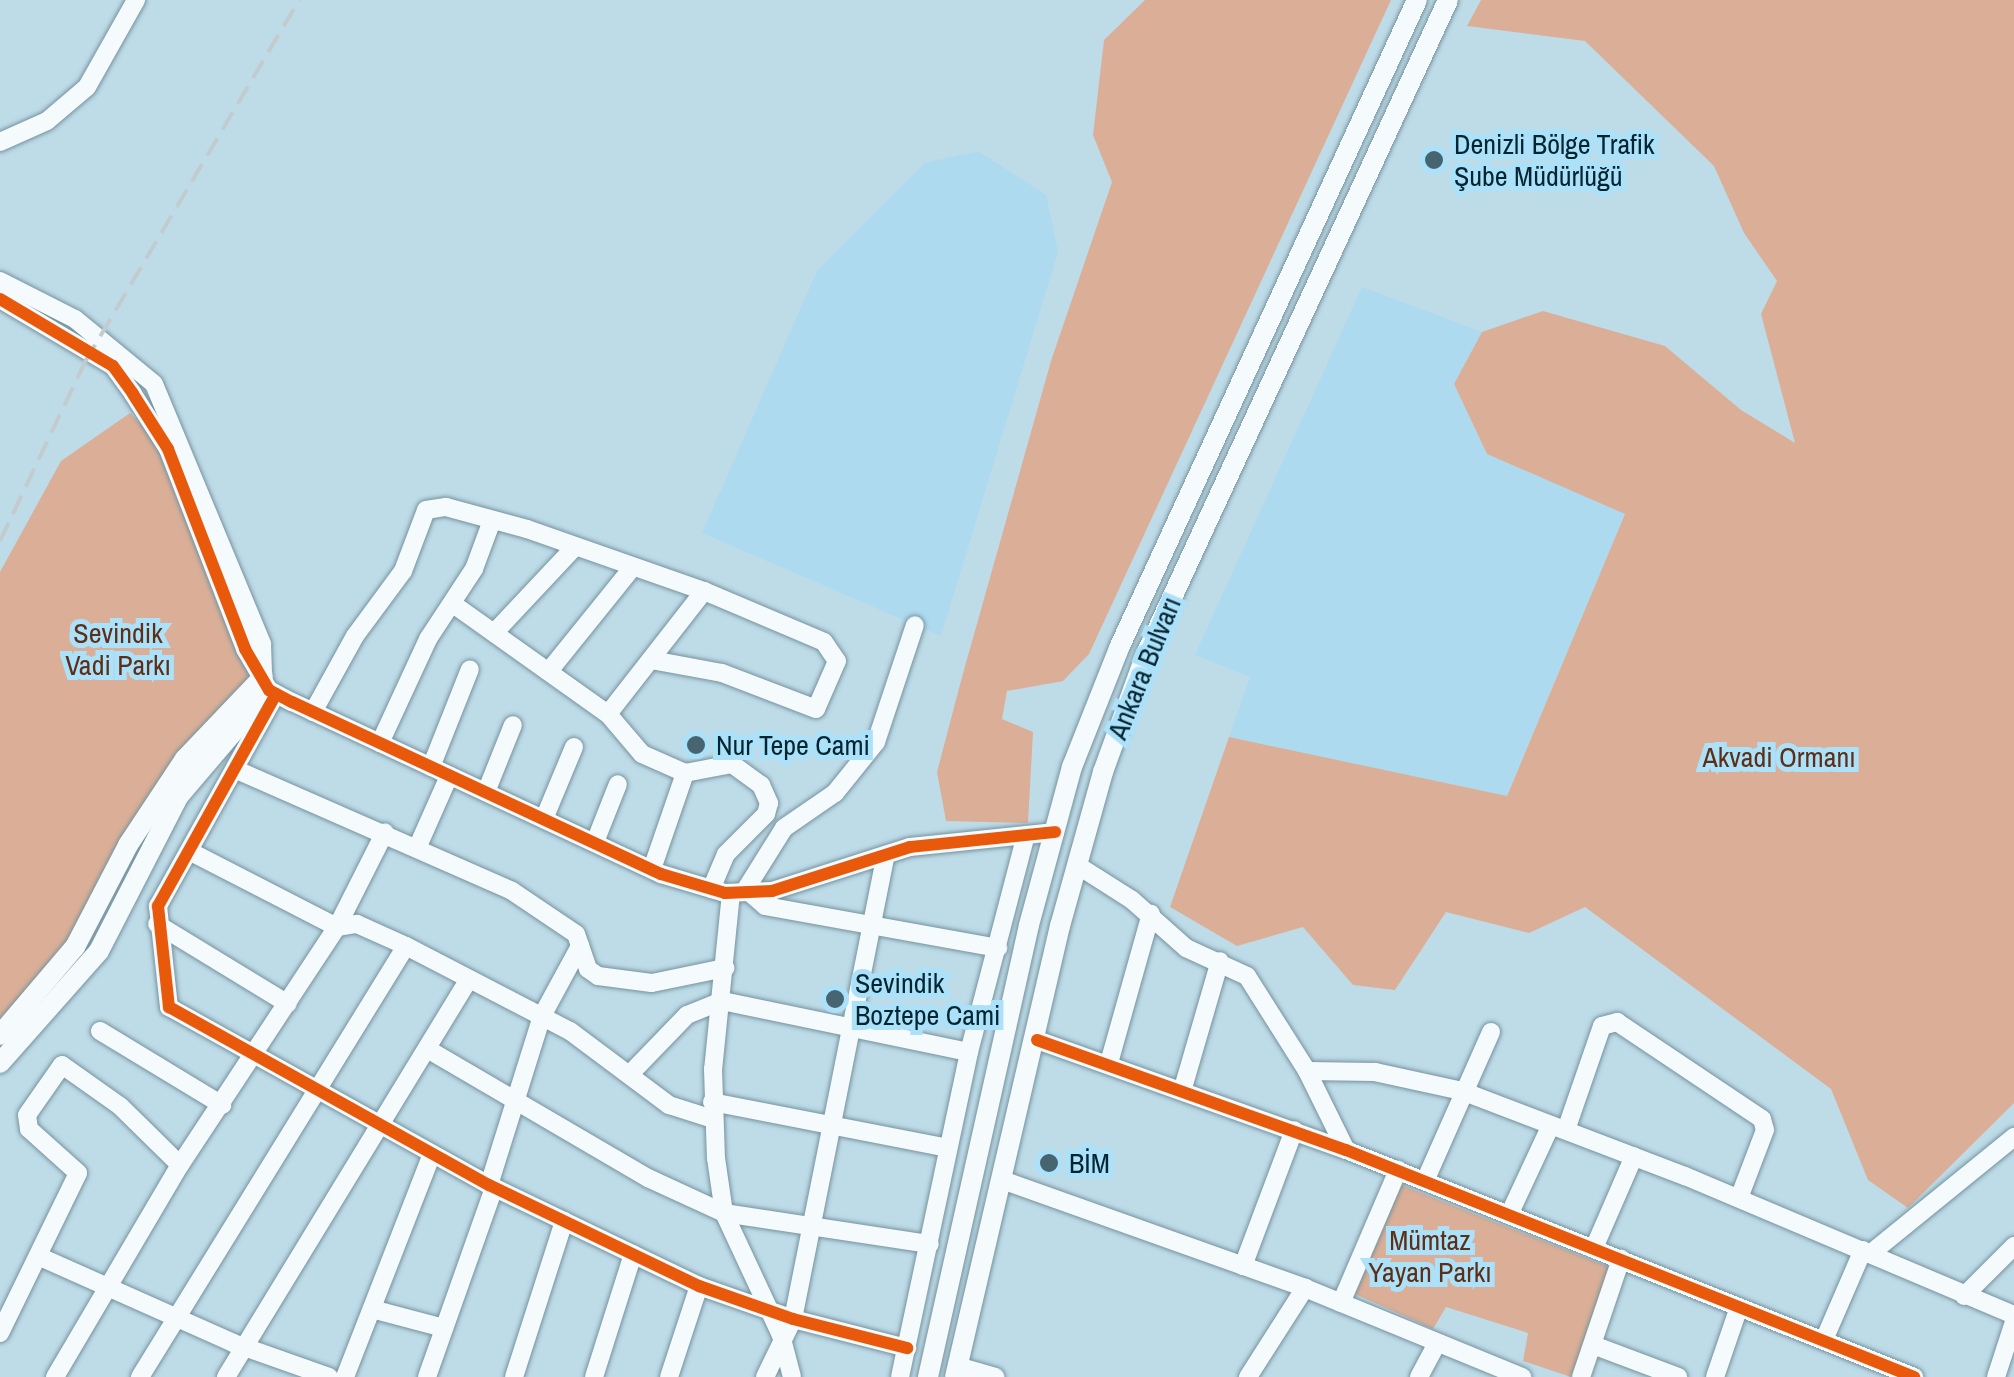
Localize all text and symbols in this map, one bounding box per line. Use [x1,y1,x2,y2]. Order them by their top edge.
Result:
place label: Denizli Bölge Trafik Şube Müdürlüğü [1454,127,1655,193]
marker: Denizli Bölge Trafik Şube Müdürlüğü [1423,149,1445,171]
street label: Ankara Bulvarı [1100,592,1188,744]
park label: Sevindik Vadi Parkı [65,616,171,682]
place label: Nur Tepe Cami [716,728,870,762]
marker: Nur Tepe Cami [685,734,707,756]
park label: Akvadi Ormanı [1702,740,1856,774]
place label: Sevindik Boztepe Cami [855,966,1000,1032]
marker: Sevindik Boztepe Cami [824,988,846,1010]
place label: BİM [1069,1146,1110,1180]
marker: BİM [1038,1152,1060,1174]
park label: Mümtaz Yayan Parkı [1368,1223,1492,1289]

